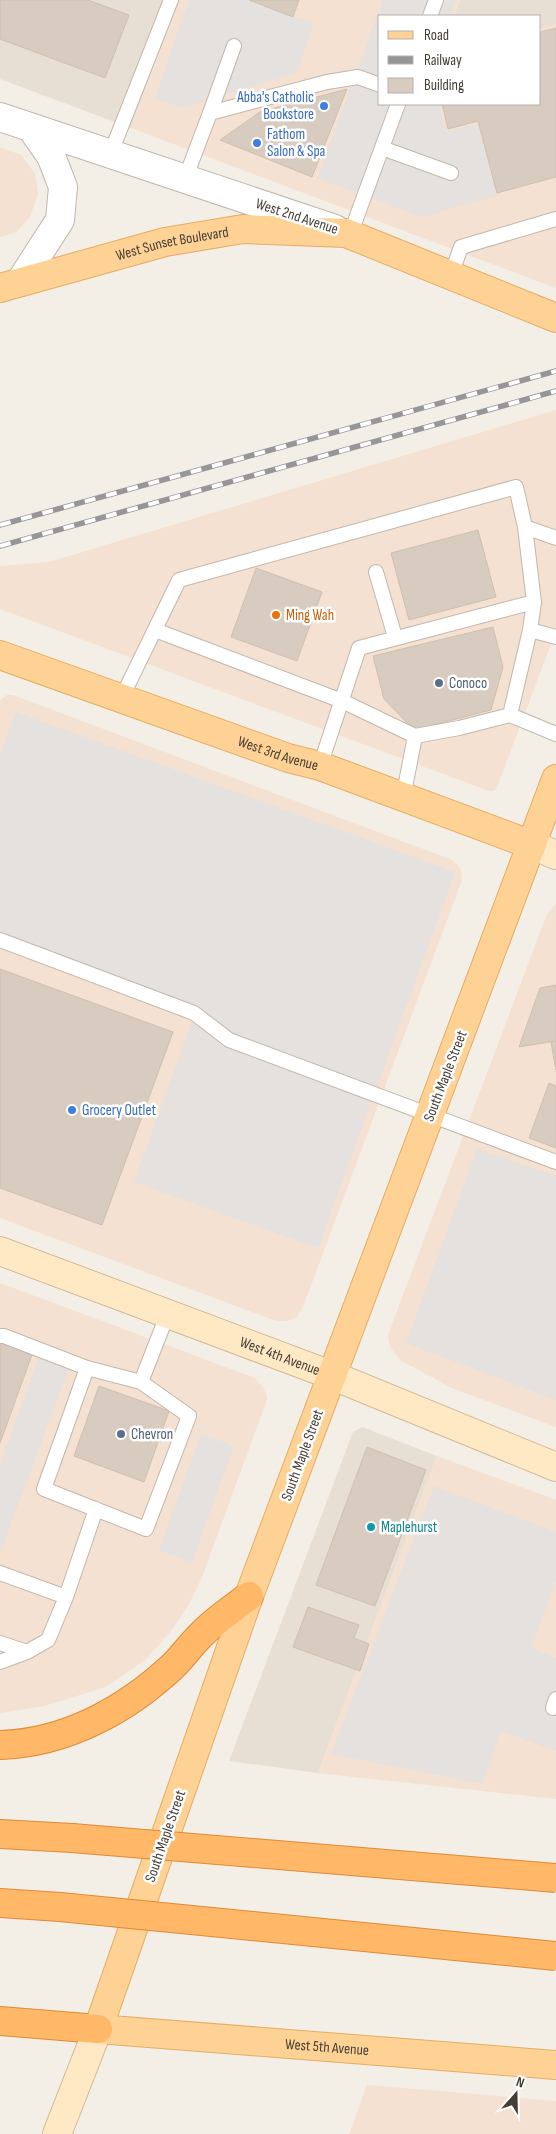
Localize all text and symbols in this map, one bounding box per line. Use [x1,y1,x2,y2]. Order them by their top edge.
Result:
legend [378,15,541,105]
text: Road [424,26,449,45]
text: Railway [424,51,462,70]
text: Building [424,76,464,95]
place label: Abba's Catholic Bookstore [236,88,314,124]
marker: Abba's Catholic Bookstore [318,100,330,112]
place label: Fathom Salon & Spa [267,125,326,161]
marker: Fathom Salon & Spa [251,137,263,149]
street label: West 2nd Avenue [253,194,341,239]
street label: West Sunset Boulevard [114,223,230,265]
place label: Ming Wah [286,606,334,625]
marker: Ming Wah [270,609,282,621]
place label: Conoco [449,674,487,693]
marker: Conoco [433,677,445,689]
street label: West 3rd Avenue [235,732,320,775]
street label: South Maple Street [419,1028,472,1124]
place label: Grocery Outlet [82,1101,156,1120]
marker: Grocery Outlet [66,1104,78,1116]
street label: West 4th Avenue [237,1333,323,1380]
street label: South Maple Street [277,1406,328,1504]
place label: Chevron [131,1425,173,1444]
marker: Chevron [115,1428,127,1440]
place label: Maplehurst [381,1518,438,1537]
marker: Maplehurst [365,1521,377,1533]
street label: South Maple Street [141,1787,190,1885]
street label: West 5th Avenue [284,2035,370,2060]
north arrow [491,2069,541,2119]
text: N [514,2073,527,2092]

